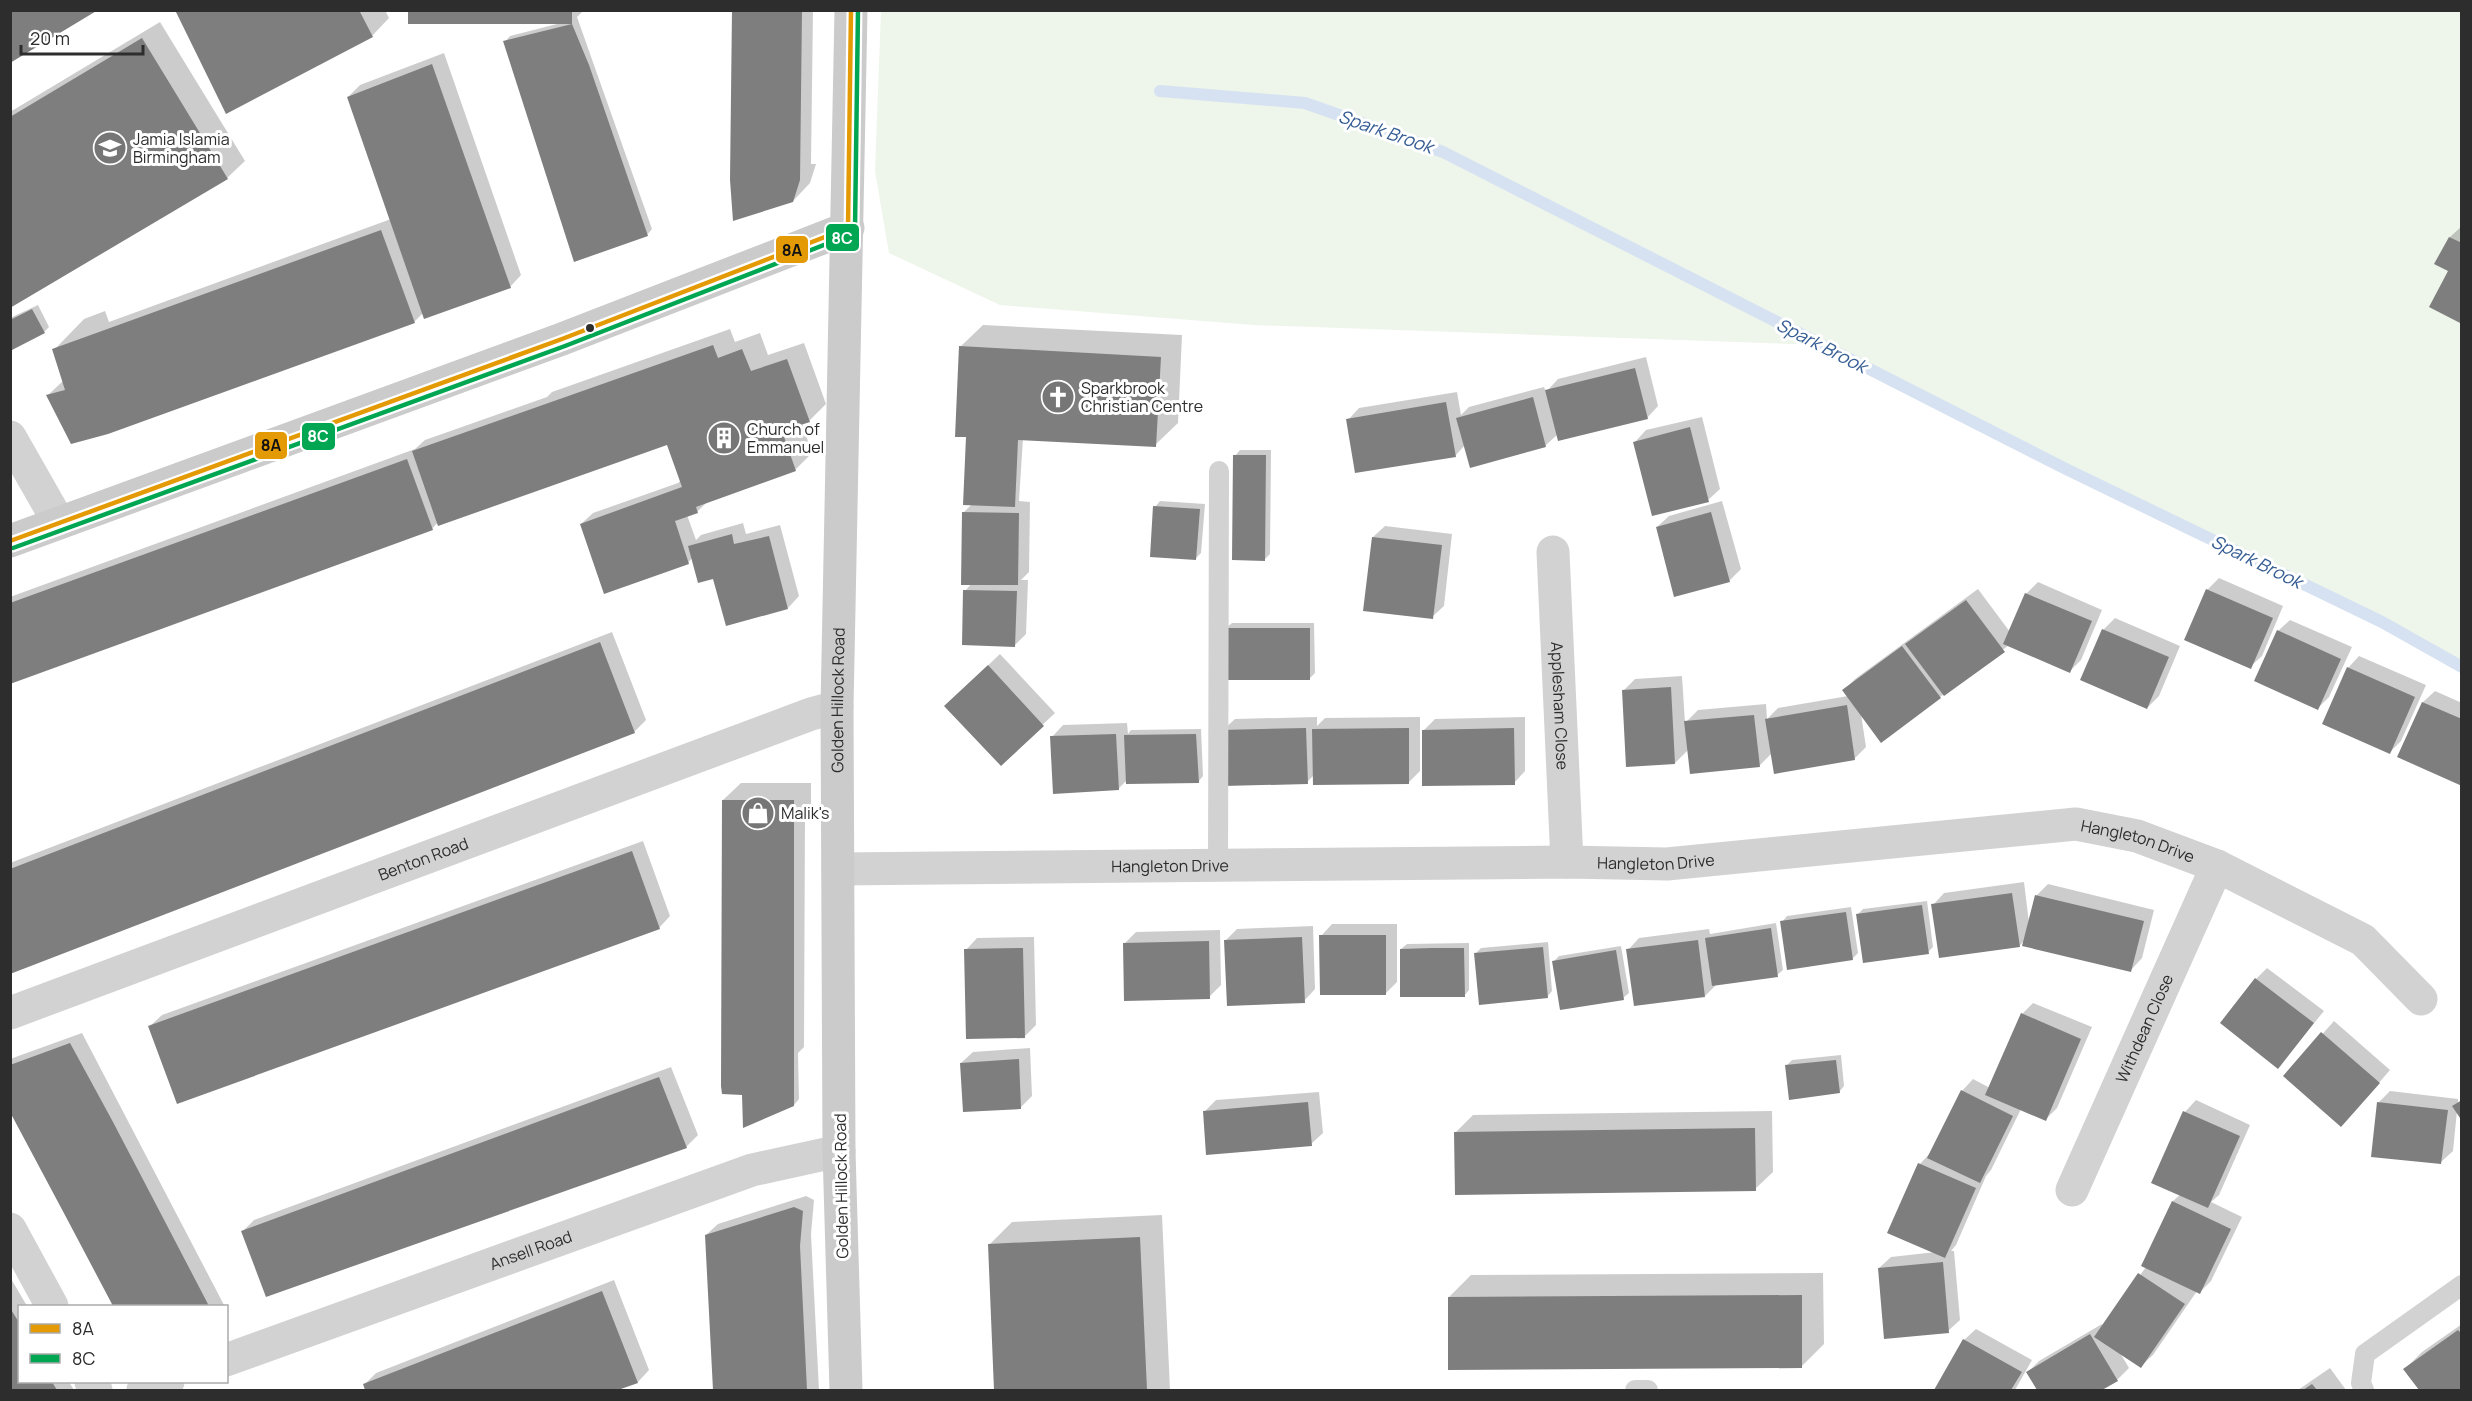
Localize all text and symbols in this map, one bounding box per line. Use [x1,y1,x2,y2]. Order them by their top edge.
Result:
scale bar [21,18,142,56]
text: 20 m [30,26,70,50]
water label: Spark Brook [1336,104,1439,159]
place label: Jamia Islamia Birmingham [133,128,230,168]
school or university icon: Jamia Islamia Birmingham [92,130,128,166]
line badge: 8C [825,223,860,252]
text: 8C [831,227,853,249]
line badge: 8A [775,235,809,264]
text: 8A [782,239,803,261]
water label: Spark Brook [1773,312,1874,379]
unlabelled marker [584,322,596,334]
place label: Sparkbrook Christian Centre [1081,377,1203,417]
church icon: Sparkbrook Christian Centre [1040,379,1076,415]
place label: Church of Emmanuel [747,418,824,458]
building icon: Church of Emmanuel [706,420,742,456]
line badge: 8C [301,422,336,451]
text: 8C [307,425,329,447]
line badge: 8A [254,431,288,460]
text: 8A [261,434,282,456]
water label: Spark Brook [2208,529,2309,595]
street label: Golden Hillock Road [826,627,850,773]
street label: Applesham Close [1546,641,1574,770]
shop icon: Malik's [740,795,776,831]
place label: Malik's [781,802,829,824]
street label: Hangleton Drive [2079,814,2198,868]
street label: Benton Road [375,832,471,886]
street label: Hangleton Drive [1597,848,1716,875]
street label: Hangleton Drive [1111,854,1229,877]
street label: Withdean Close [2110,971,2178,1086]
street label: Golden Hillock Road [829,1113,853,1259]
street label: Ansell Road [487,1225,575,1275]
legend [18,1305,228,1383]
text: 8A [72,1316,94,1340]
text: 8C [72,1346,95,1370]

